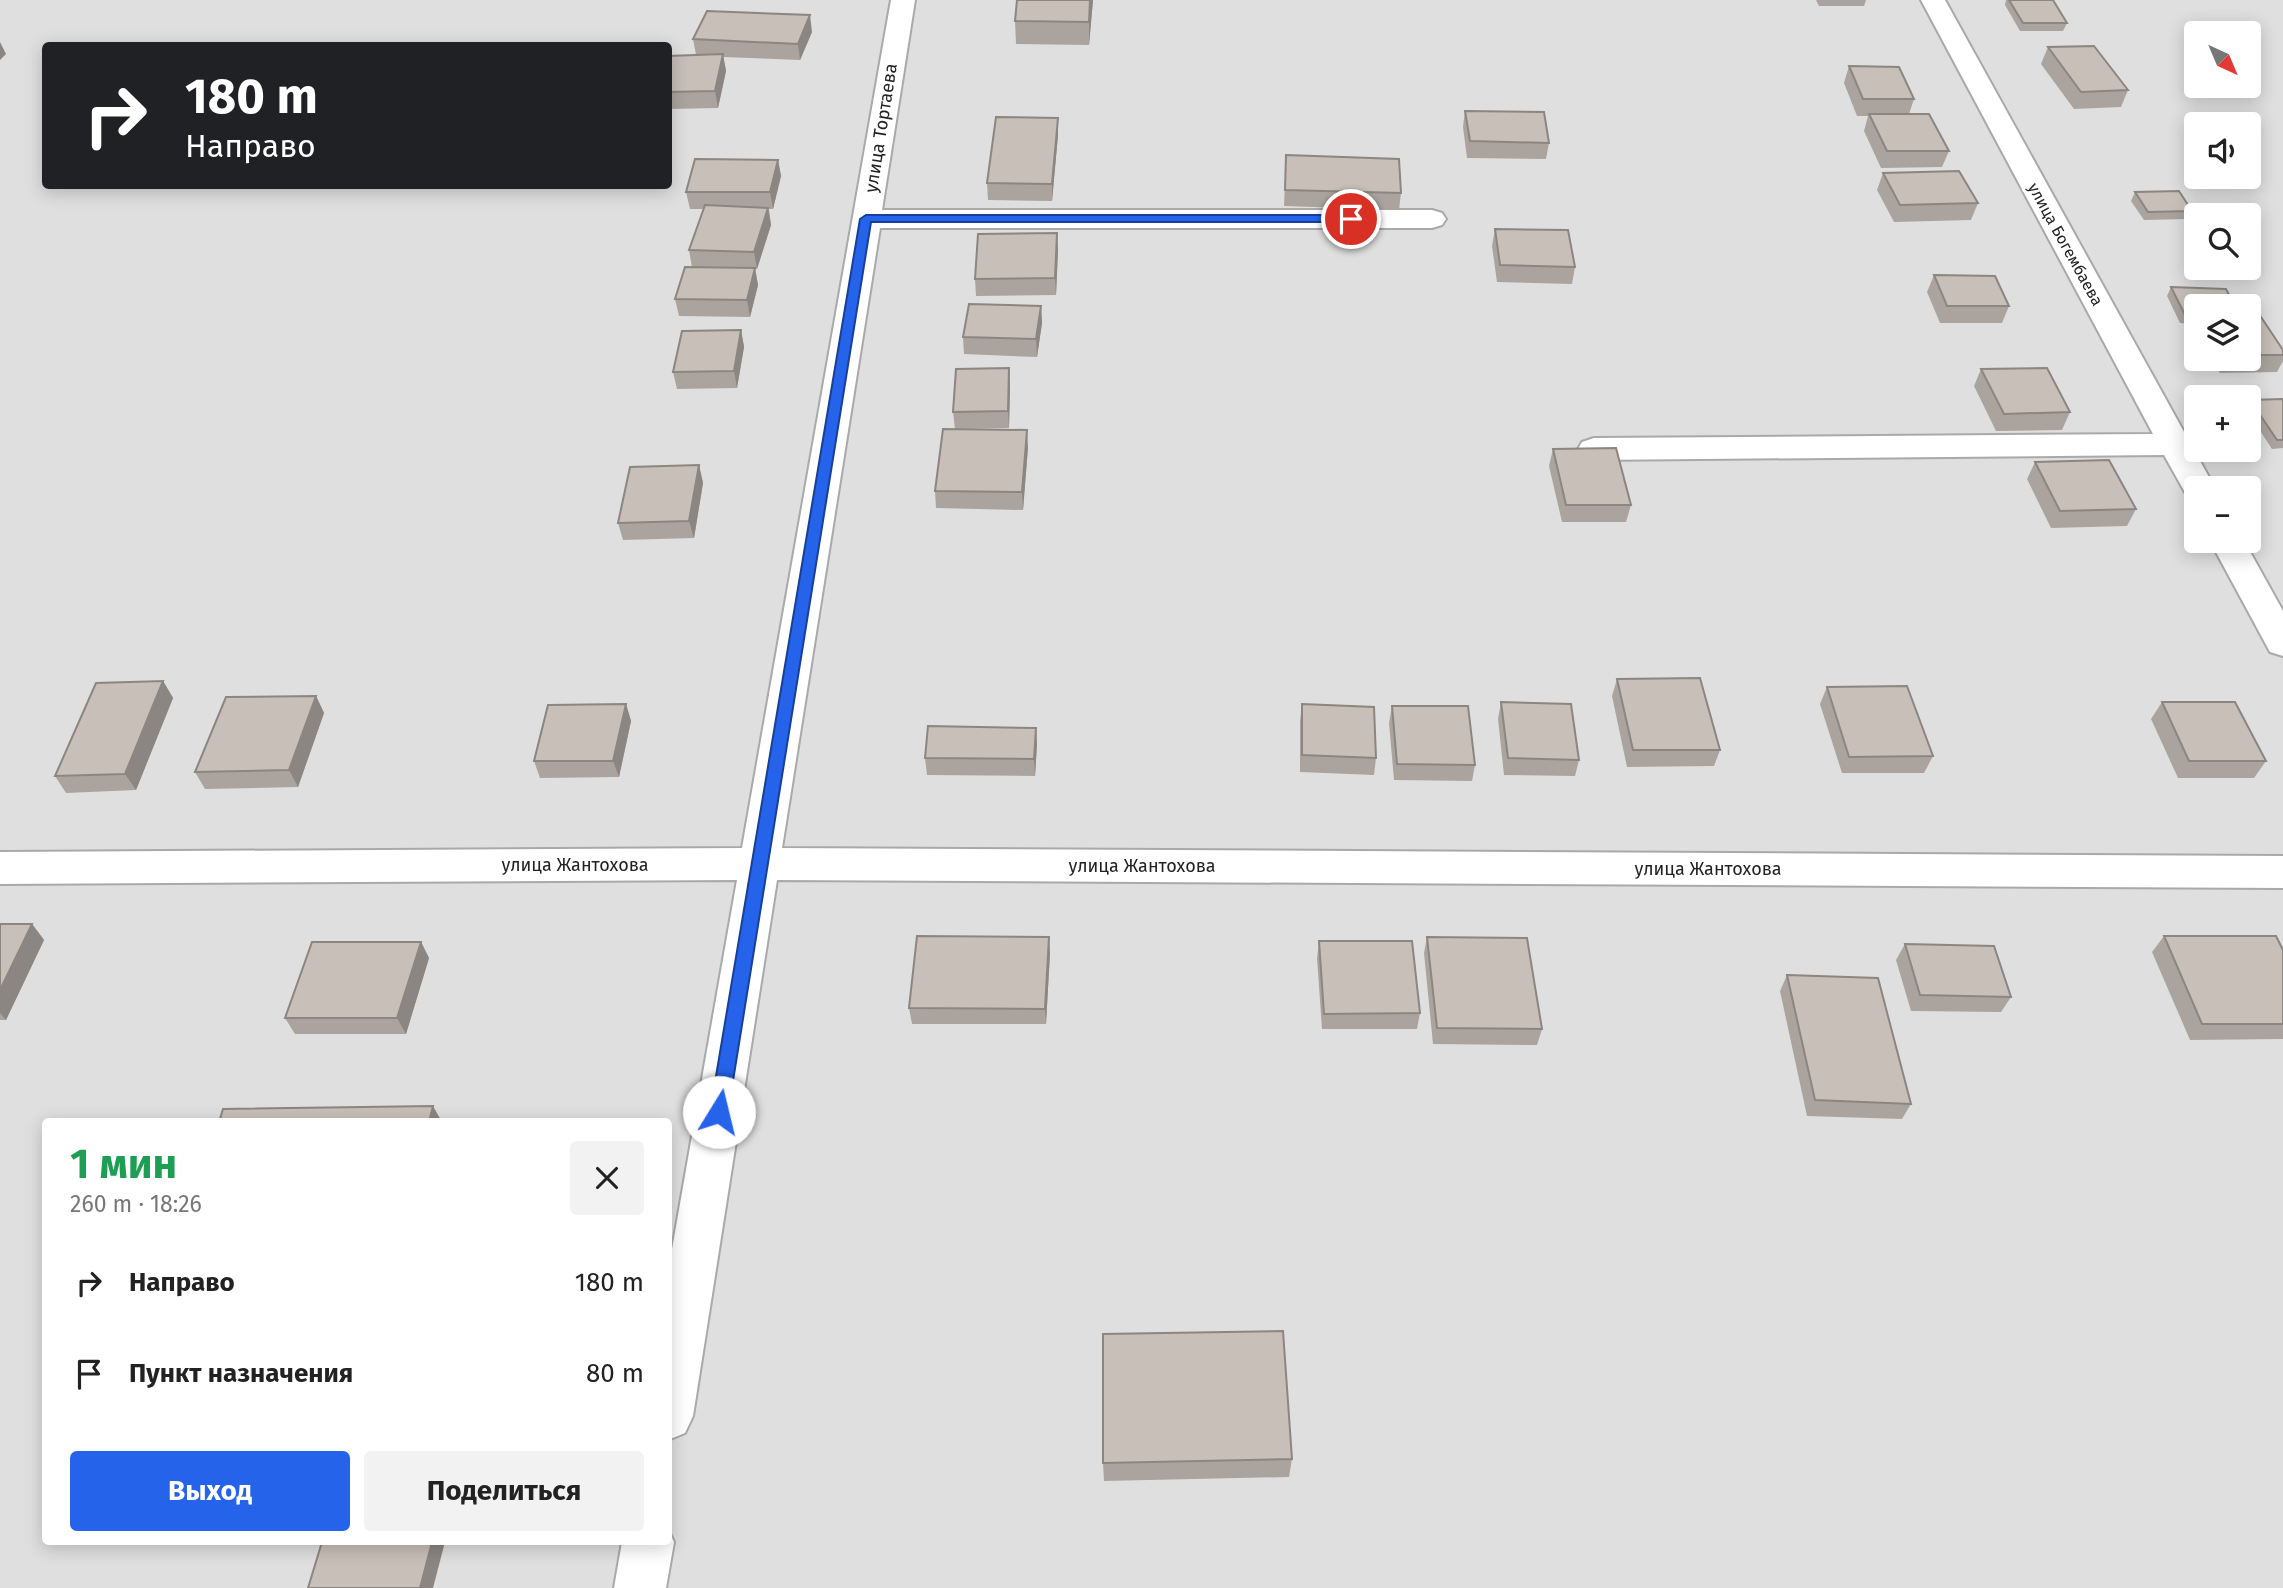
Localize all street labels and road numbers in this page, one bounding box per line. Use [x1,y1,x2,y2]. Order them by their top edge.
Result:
street label: улица Тортаева [860,62,902,194]
street label: улица Богембаева [2024,180,2107,309]
street label: улица Жантохова [502,854,648,876]
street label: улица Жантохова [1069,855,1215,877]
street label: улица Жантохова [1635,858,1781,880]

